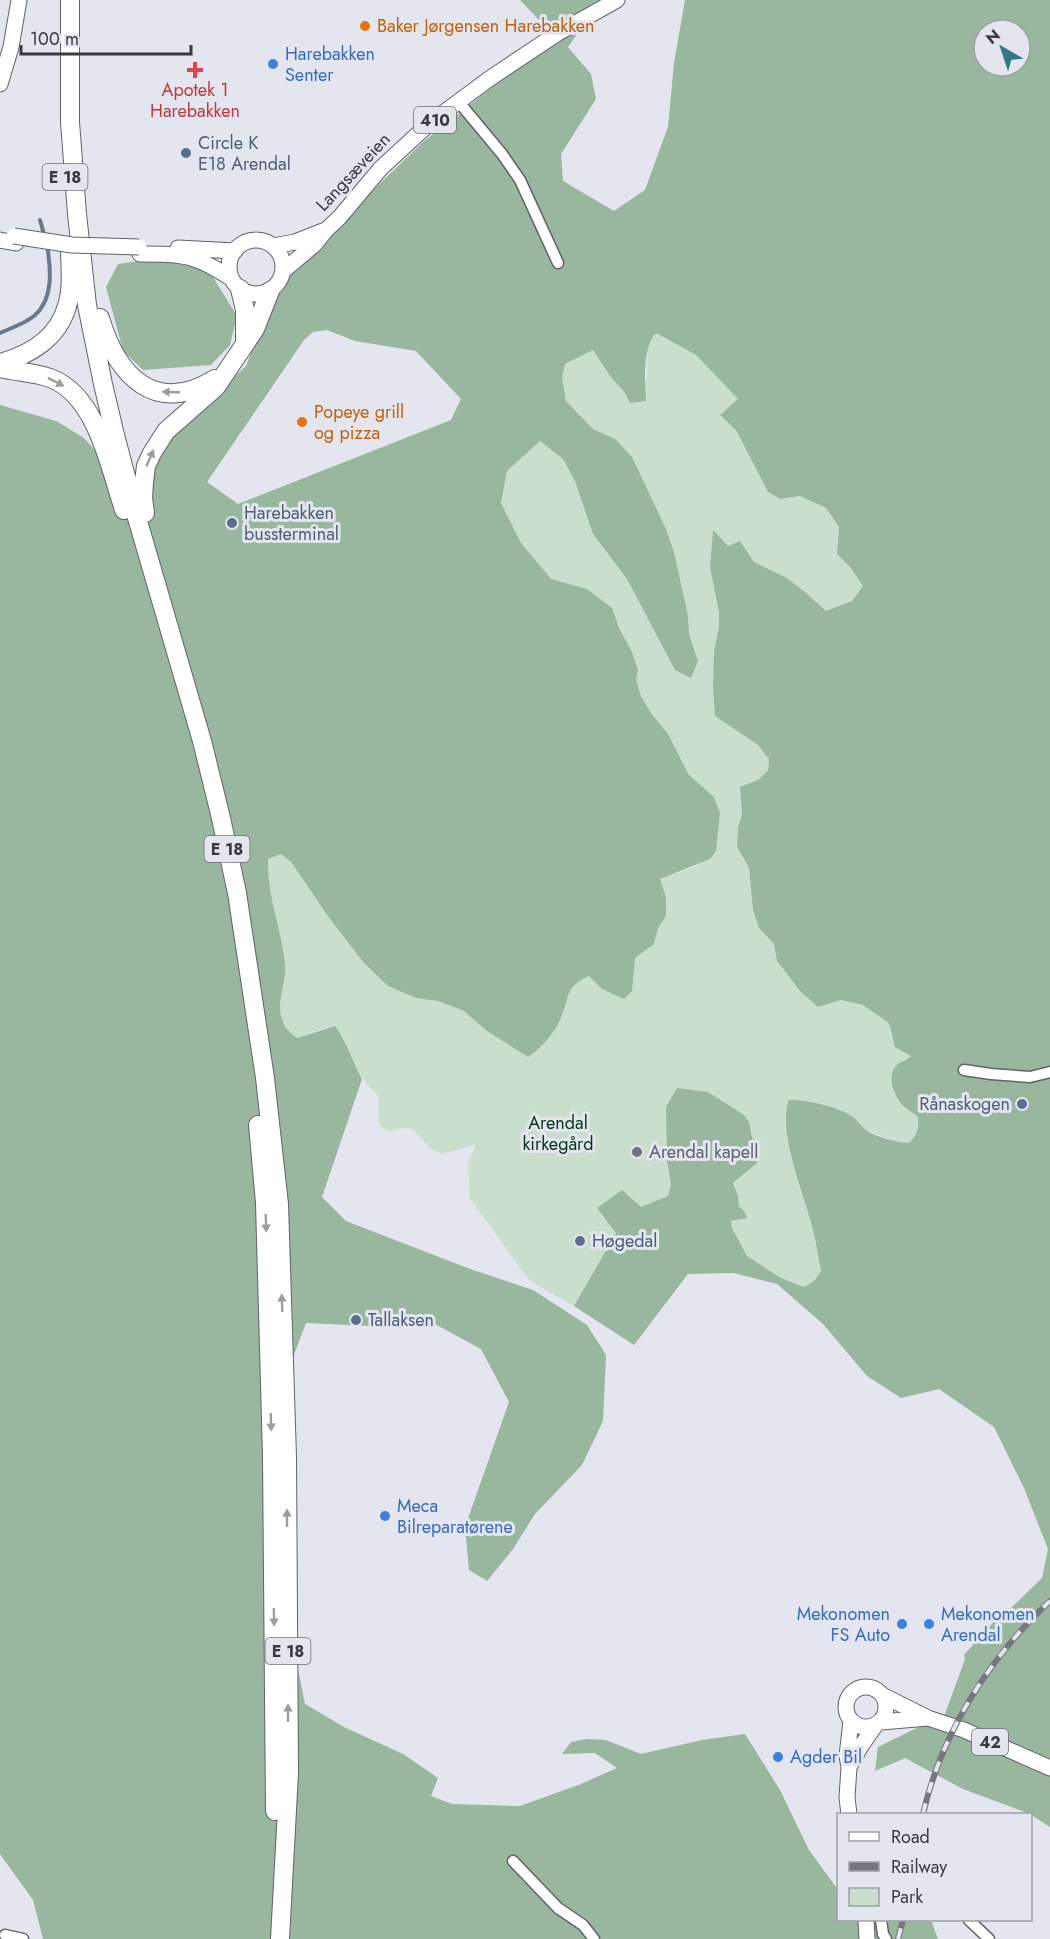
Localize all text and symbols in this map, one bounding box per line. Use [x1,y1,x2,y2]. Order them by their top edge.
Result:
place label: Baker Jørgensen Harebakken [377,13,595,39]
scale bar [21,18,190,56]
north arrow [972,18,1032,78]
marker: Baker Jørgensen Harebakken [358,19,372,33]
text: N [981,24,1005,50]
text: 100 m [30,26,79,52]
place label: Harebakken Senter [285,41,375,88]
marker: Harebakken Senter [266,57,280,71]
marker: Apotek 1 Harebakken [188,63,202,77]
place label: Apotek 1 Harebakken [150,77,240,124]
road number: 410 [414,107,456,133]
street label: Langsæveien [310,127,396,217]
place label: Circle K E18 Arendal [198,130,291,177]
marker: Circle K E18 Arendal [179,146,193,160]
road number: E 18 [42,164,88,190]
one-way arrow [48,377,65,387]
one-way arrow [161,387,180,396]
place label: Popeye grill og pizza [314,399,404,446]
marker: Popeye grill og pizza [295,415,309,429]
one-way arrow [146,449,155,466]
place label: Harebakken bussterminal [244,500,339,547]
marker: Harebakken bussterminal [225,516,239,530]
road number: E 18 [204,836,250,862]
place label: Rånaskogen [919,1091,1010,1117]
marker: Rånaskogen [1015,1097,1029,1111]
park label: Arendal kirkegård [522,1110,594,1157]
place label: Arendal kapell [649,1139,758,1165]
marker: Arendal kapell [630,1145,644,1159]
one-way arrow [261,1213,270,1232]
place label: Høgedal [592,1228,657,1254]
marker: Høgedal [573,1234,587,1248]
one-way arrow [277,1294,287,1313]
place label: Tallaksen [368,1307,434,1333]
marker: Tallaksen [349,1313,363,1327]
one-way arrow [266,1413,276,1432]
place label: Meca Bilreparatørene [397,1493,513,1540]
one-way arrow [282,1508,292,1527]
marker: Meca Bilreparatørene [378,1509,392,1523]
place label: Mekonomen FS Auto [797,1601,890,1648]
place label: Mekonomen Arendal [941,1601,1034,1648]
one-way arrow [269,1608,279,1627]
marker: Mekonomen FS Auto [895,1617,909,1631]
marker: Mekonomen Arendal [922,1617,936,1631]
road number: E 18 [266,1638,310,1664]
one-way arrow [283,1703,293,1722]
road number: 42 [972,1729,1008,1755]
place label: Agder Bil [790,1744,862,1770]
marker: Agder Bil [771,1750,785,1764]
legend [837,1813,1032,1921]
text: Road [891,1824,930,1850]
text: Railway [891,1854,947,1880]
text: Park [891,1884,923,1910]

